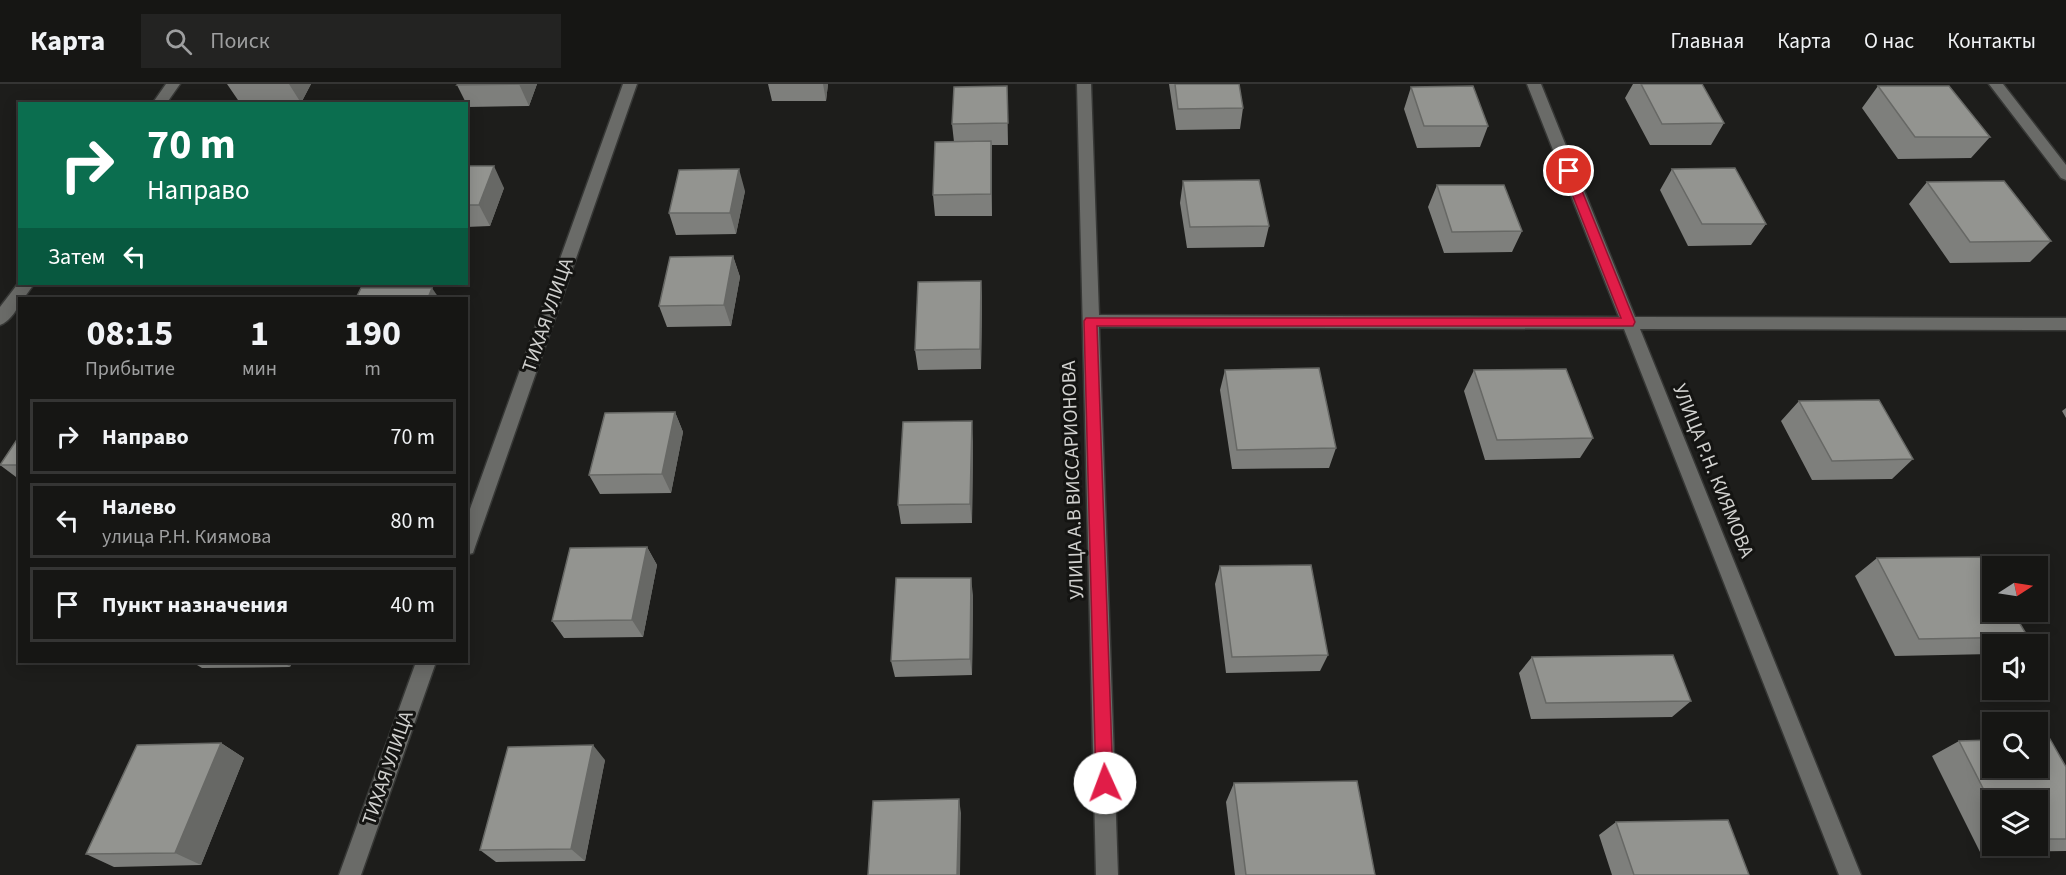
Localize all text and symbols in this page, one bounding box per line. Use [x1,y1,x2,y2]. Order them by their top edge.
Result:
search box [141,14,561,68]
text: Карта [30,21,105,61]
icon: search [162,25,195,58]
text: Поиск [210,25,270,57]
text: Главная [1671,26,1744,56]
text: Карта [1777,26,1831,56]
text: О нас [1864,26,1914,56]
text: Контакты [1947,26,2036,56]
text: 70 m [147,115,236,175]
icon: right [48,126,126,204]
pin [1543,145,1594,196]
icon: arrive [1552,154,1585,187]
text: Направо [147,171,250,210]
icon: left [118,240,151,273]
text: Затем [48,241,106,273]
street label: ТИХАЯ УЛИЦА [515,254,581,376]
text: 08:15 [87,308,173,359]
text: 1 [250,308,269,359]
text: 190 [344,308,401,359]
text: Прибытие [85,355,175,383]
text: мин [242,355,277,383]
text: m [364,355,381,383]
street label: УЛИЦА А.В ВИССАРИОНОВА [1055,360,1091,600]
street label: УЛИЦА Р.Н. КИЯМОВА [1665,380,1761,562]
icon: right [51,420,84,453]
text: Направо [102,421,189,453]
text: 70 m [390,421,435,453]
text: Налево [102,491,176,523]
icon: left [51,504,84,537]
text: 80 m [390,505,435,537]
text: улица Р.Н. Киямова [102,523,271,551]
north arrow [1982,556,2048,622]
map controls [1982,556,2048,856]
icon: arrive [51,588,84,621]
text: Пункт назначения [102,589,288,621]
text: 40 m [390,589,435,621]
button: sound [1982,634,2048,700]
street label: ТИХАЯ УЛИЦА [355,707,421,829]
button: search [1982,712,2048,778]
position arrow [1073,751,1137,815]
button: layers [1982,790,2048,856]

